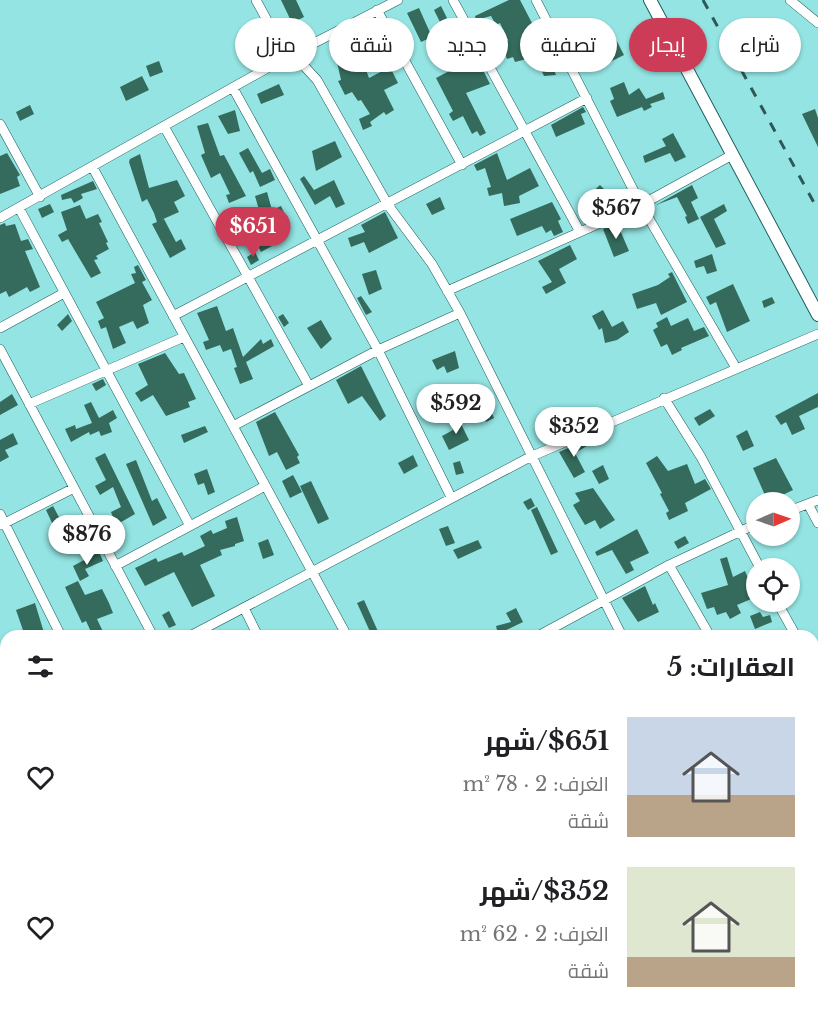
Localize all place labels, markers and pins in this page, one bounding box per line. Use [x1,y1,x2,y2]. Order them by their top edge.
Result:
pin: $567 [580,189,652,240]
pin: $651 [217,207,289,258]
pin: $592 [420,384,492,435]
pin: $352 [538,407,610,458]
pin: $876 [51,515,123,566]

